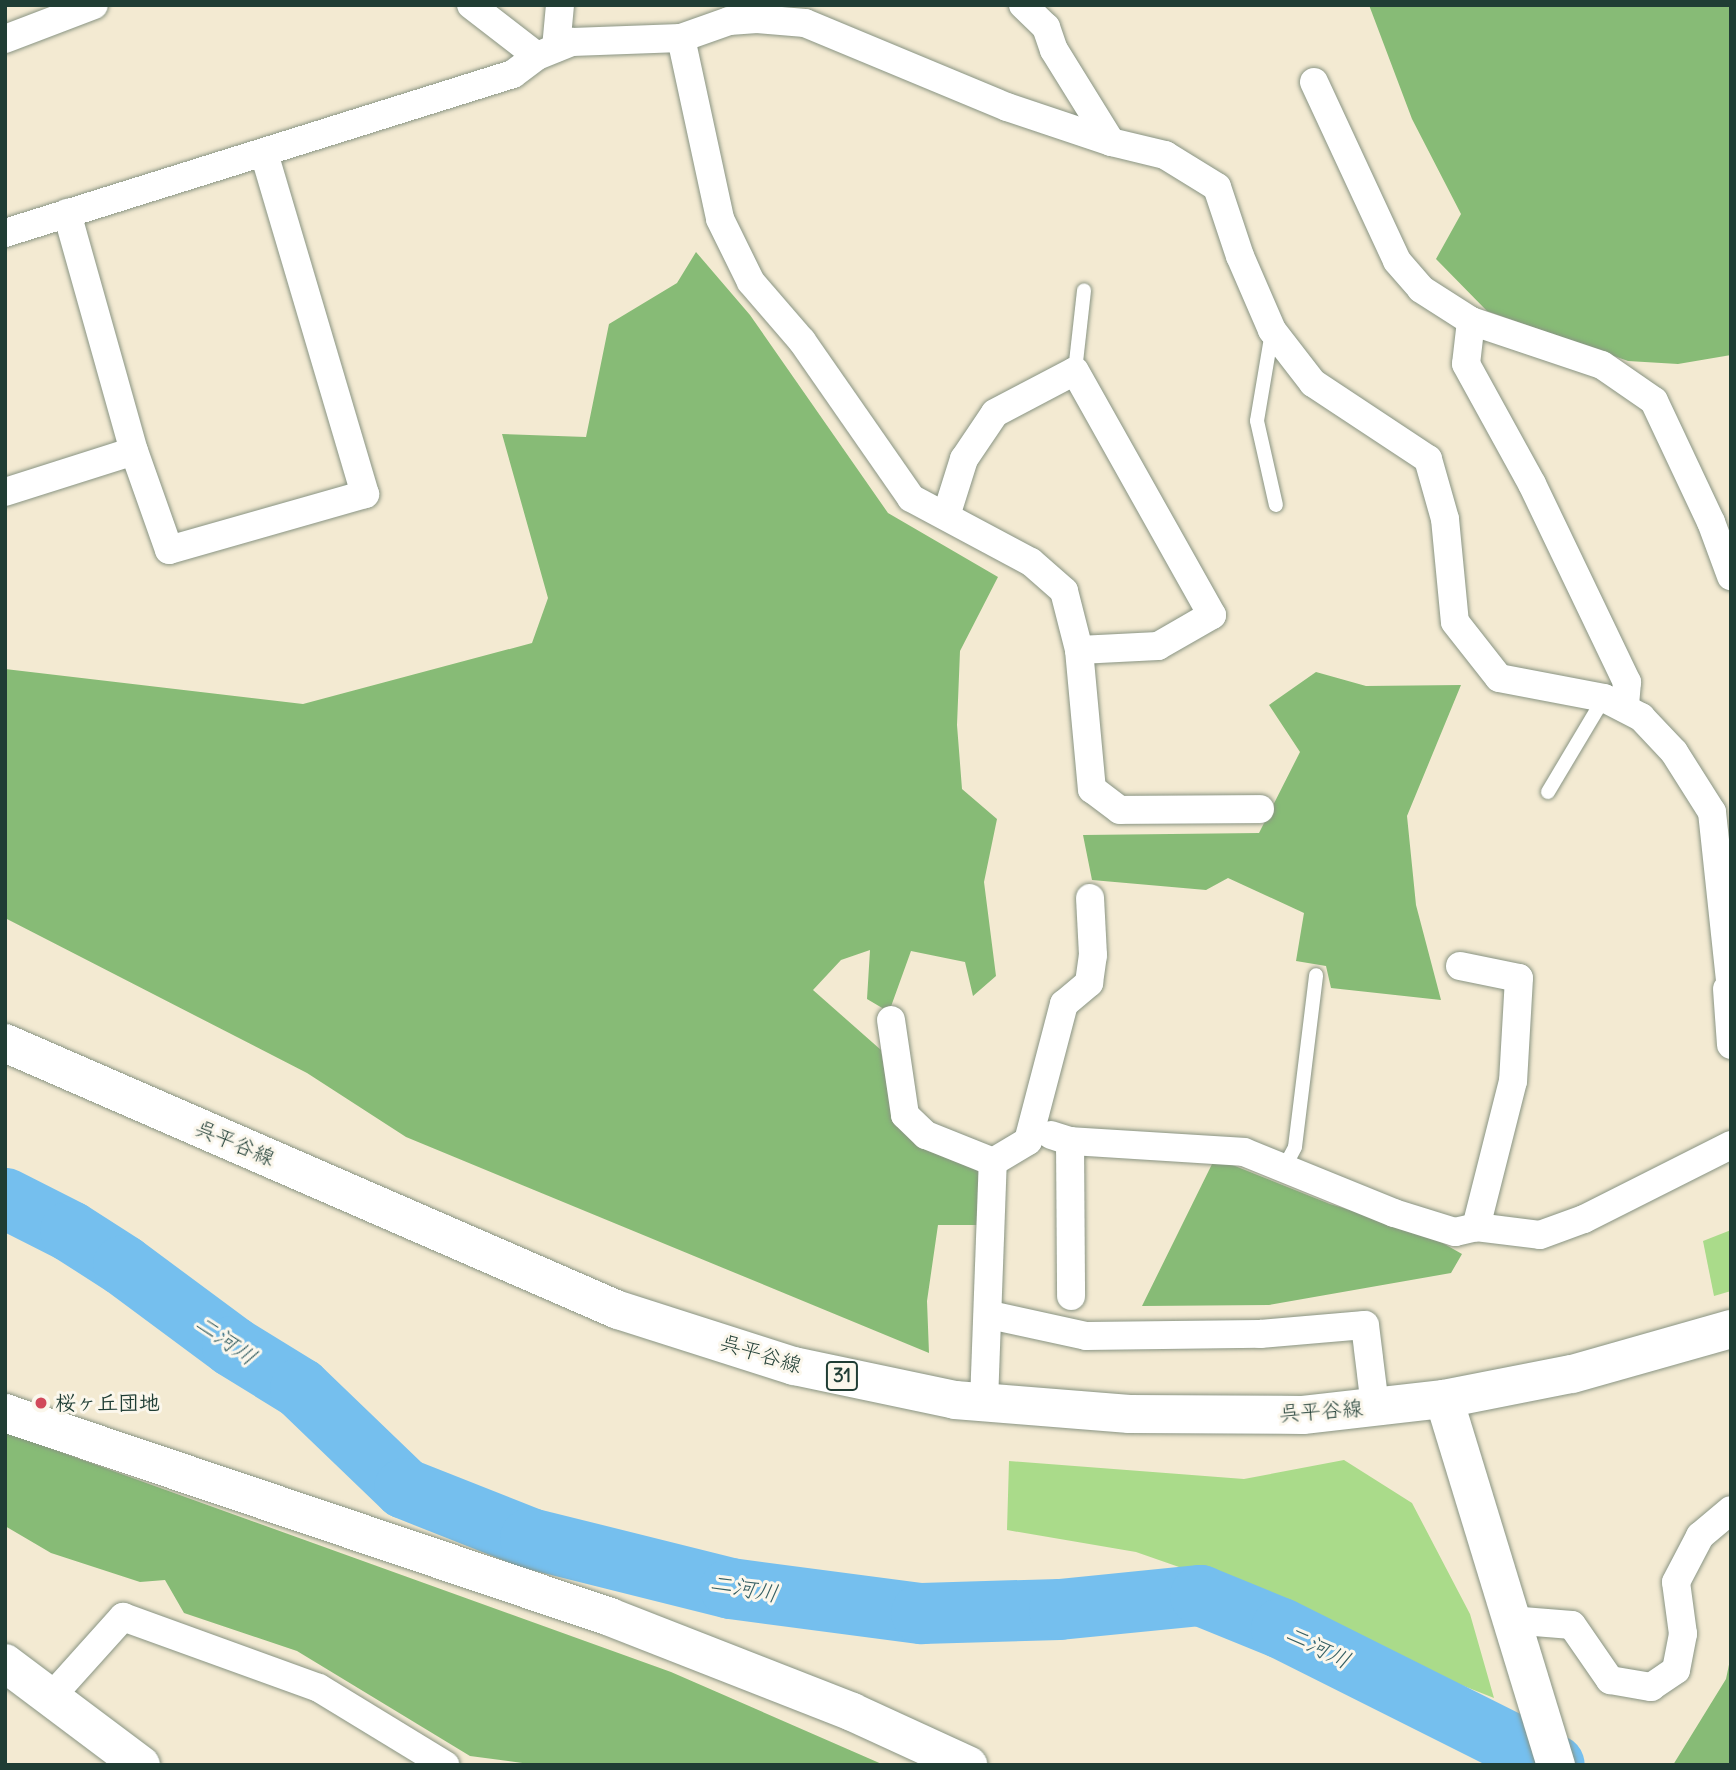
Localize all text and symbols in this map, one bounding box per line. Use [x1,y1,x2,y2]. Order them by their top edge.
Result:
street label: 呉平谷線 [191,1115,279,1171]
water label: 二河川 [190,1309,262,1371]
street label: 呉平谷線 [717,1330,805,1378]
road number: 31 [824,1360,860,1392]
place label: 桜ヶ丘団地 [55,1390,160,1416]
marker: 桜ヶ丘団地 [33,1395,49,1411]
street label: 呉平谷線 [1278,1396,1364,1426]
water label: 二河川 [708,1568,780,1608]
water label: 二河川 [1281,1619,1355,1675]

